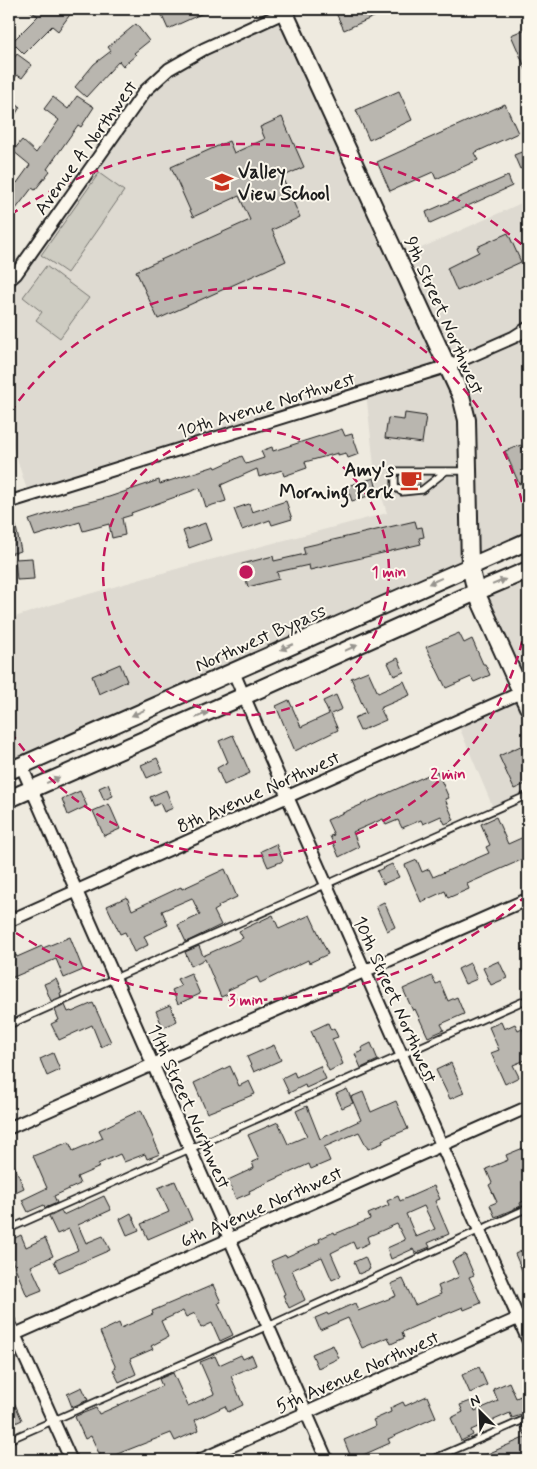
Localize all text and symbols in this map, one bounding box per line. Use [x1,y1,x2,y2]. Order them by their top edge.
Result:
street label: Avenue A Northwest [29,76,144,220]
place label: Valley View School [238,160,330,207]
school or university icon: Valley View School [209,169,235,195]
street label: 9th Street Northwest [398,233,490,399]
street label: 10th Avenue Northwest [175,367,358,444]
place label: Amy's Morning Perk [279,458,395,508]
cafe icon: Amy's Morning Perk [398,467,424,493]
centre of rings [237,563,255,581]
text: 1 min [372,563,406,583]
one-way arrow [428,578,442,586]
one-way arrow [492,578,507,586]
street label: Northwest Bypass [191,598,330,678]
one-way arrow [280,643,294,651]
one-way arrow [344,644,358,652]
one-way arrow [131,709,145,717]
one-way arrow [195,710,209,718]
street label: 8th Avenue Northwest [173,745,344,840]
text: 2 min [430,765,466,785]
one-way arrow [46,775,60,783]
street label: 10th Street Northwest [347,912,443,1087]
text: 3 min [229,991,263,1011]
street label: 11th Street Northwest [141,1020,236,1193]
street label: 6th Avenue Northwest [177,1160,347,1254]
street label: 5th Avenue Northwest [272,1325,443,1420]
north arrow [454,1386,504,1436]
text: N [467,1391,483,1411]

